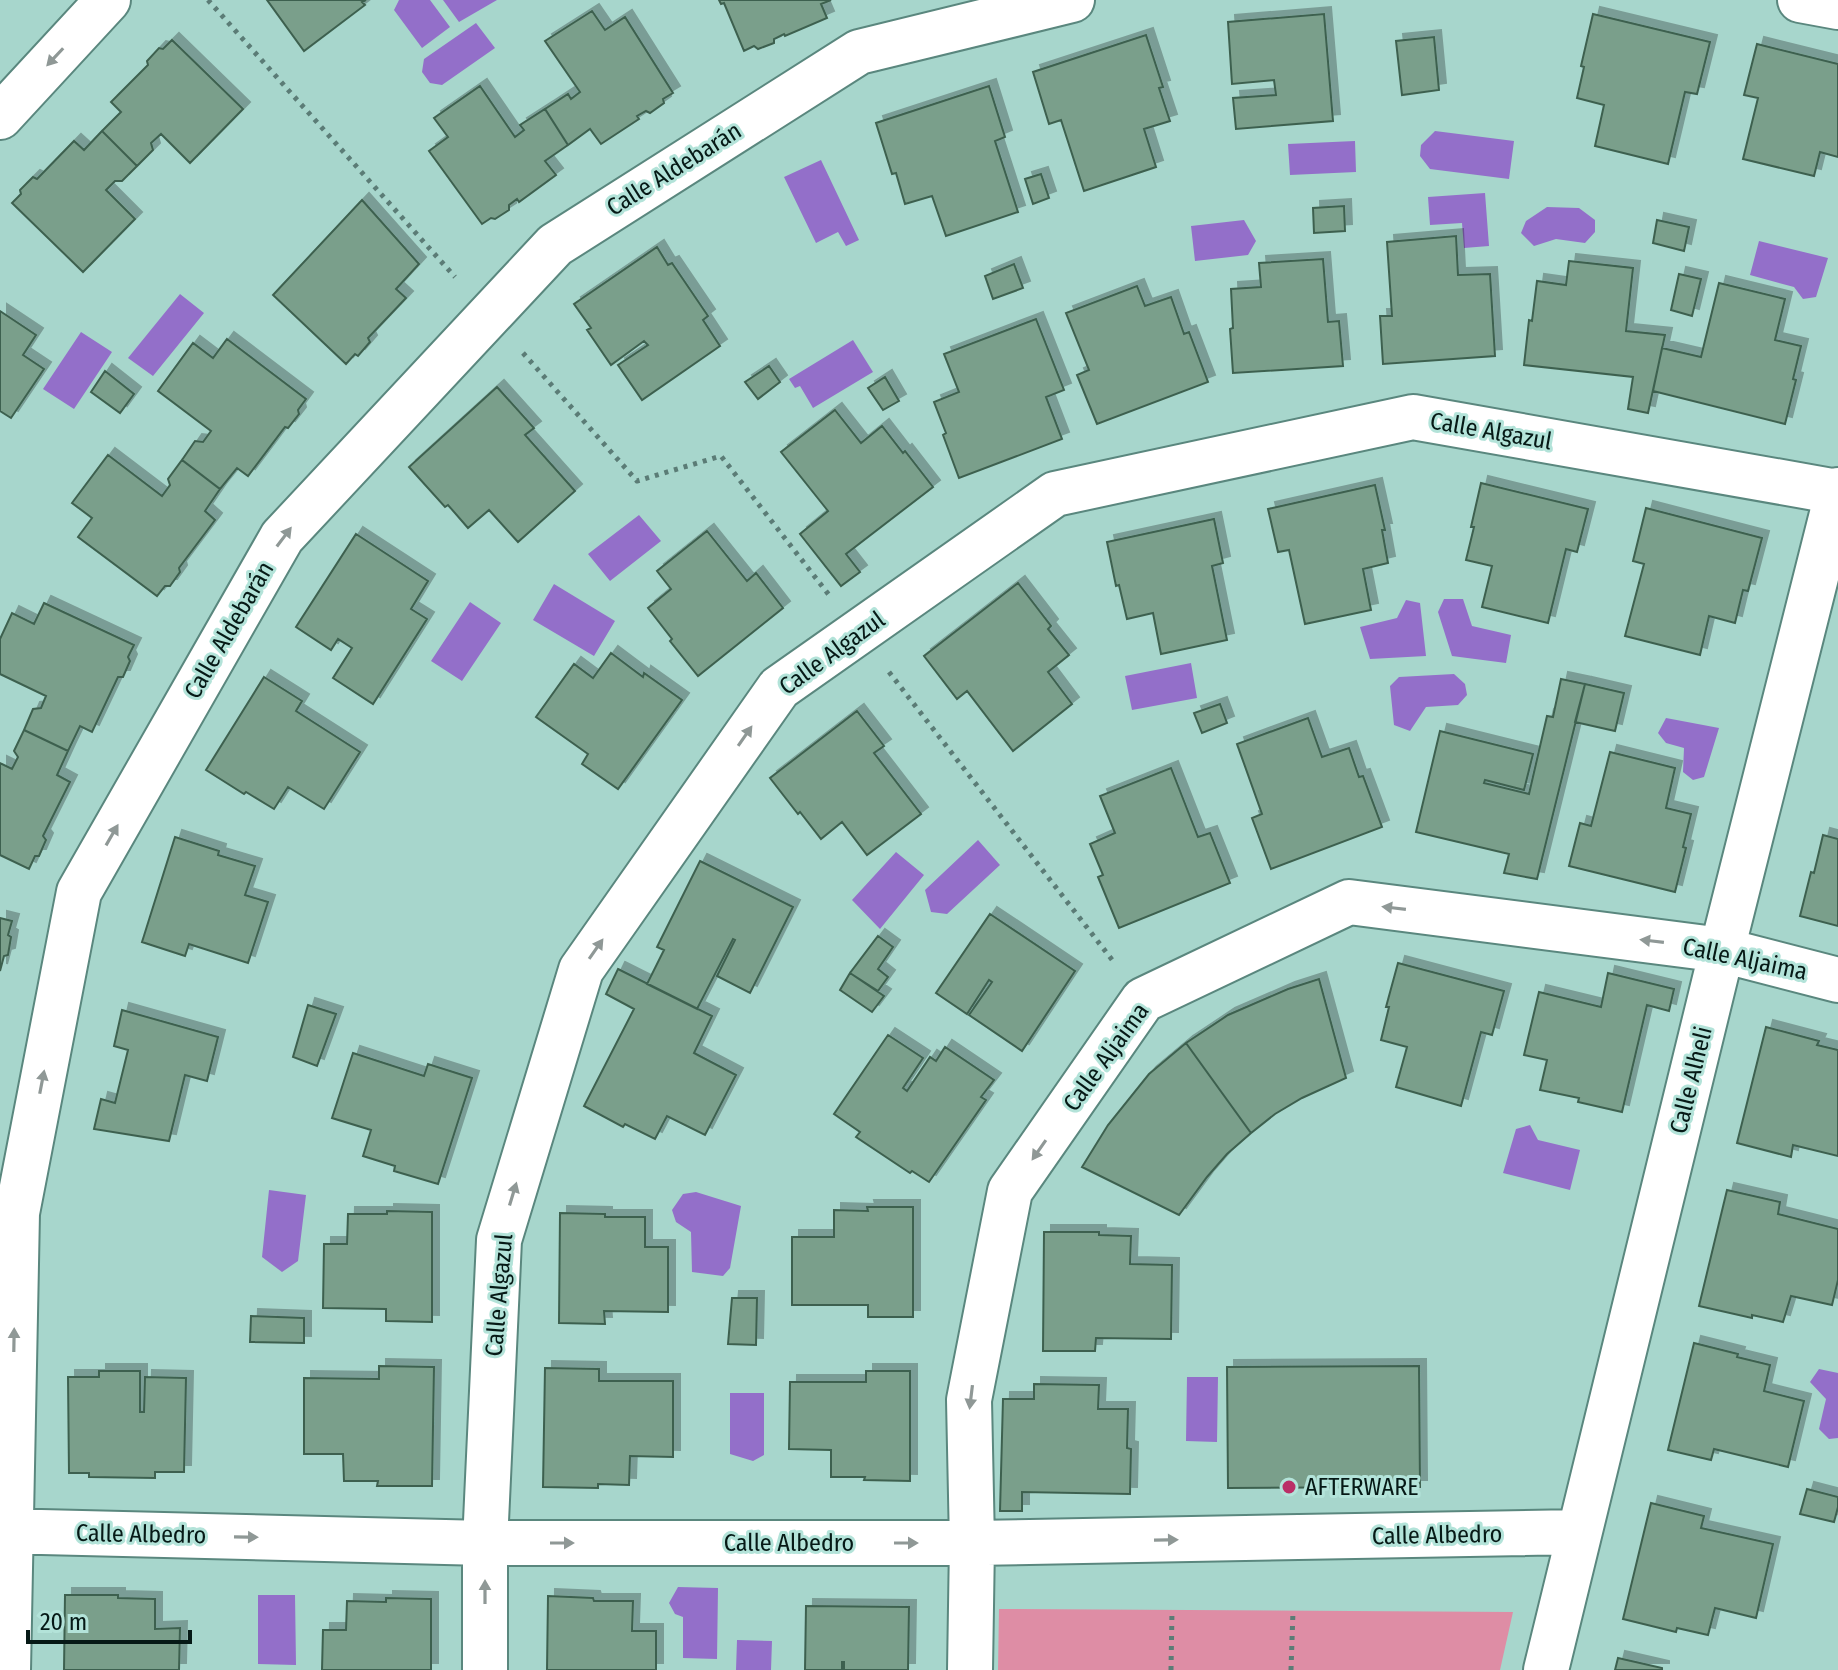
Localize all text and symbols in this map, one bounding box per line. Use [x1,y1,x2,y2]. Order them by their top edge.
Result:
one-way arrow [47,47,65,66]
street label: Calle Aldebarán [602,116,746,222]
street label: Calle Algazul [1428,407,1554,455]
one-way arrow [276,526,292,548]
street label: Calle Aldebarán [179,557,279,703]
street label: Calle Algazul [774,605,890,701]
one-way arrow [737,726,752,747]
one-way arrow [105,824,119,846]
one-way arrow [1382,901,1407,914]
street label: Calle Aljaima [1680,932,1810,986]
one-way arrow [1639,934,1664,947]
one-way arrow [588,938,604,960]
street label: Calle Aljaima [1057,998,1155,1116]
street label: Calle Alheli [1664,1024,1718,1136]
one-way arrow [37,1070,49,1095]
one-way arrow [1032,1139,1047,1160]
one-way arrow [507,1182,520,1206]
street label: Calle Algazul [480,1232,518,1358]
one-way arrow [8,1327,21,1352]
one-way arrow [964,1385,977,1410]
place label: AFTERWARE [1305,1473,1419,1501]
marker: AFTERWARE [1280,1478,1298,1496]
street label: Calle Albedro [76,1519,206,1549]
street label: Calle Albedro [1372,1520,1502,1550]
street label: Calle Albedro [724,1529,854,1557]
one-way arrow [234,1531,259,1543]
one-way arrow [1154,1533,1179,1546]
one-way arrow [550,1537,575,1549]
one-way arrow [894,1537,919,1549]
one-way arrow [479,1579,491,1604]
scale bar [28,1594,190,1644]
text: 20 m [40,1608,87,1636]

